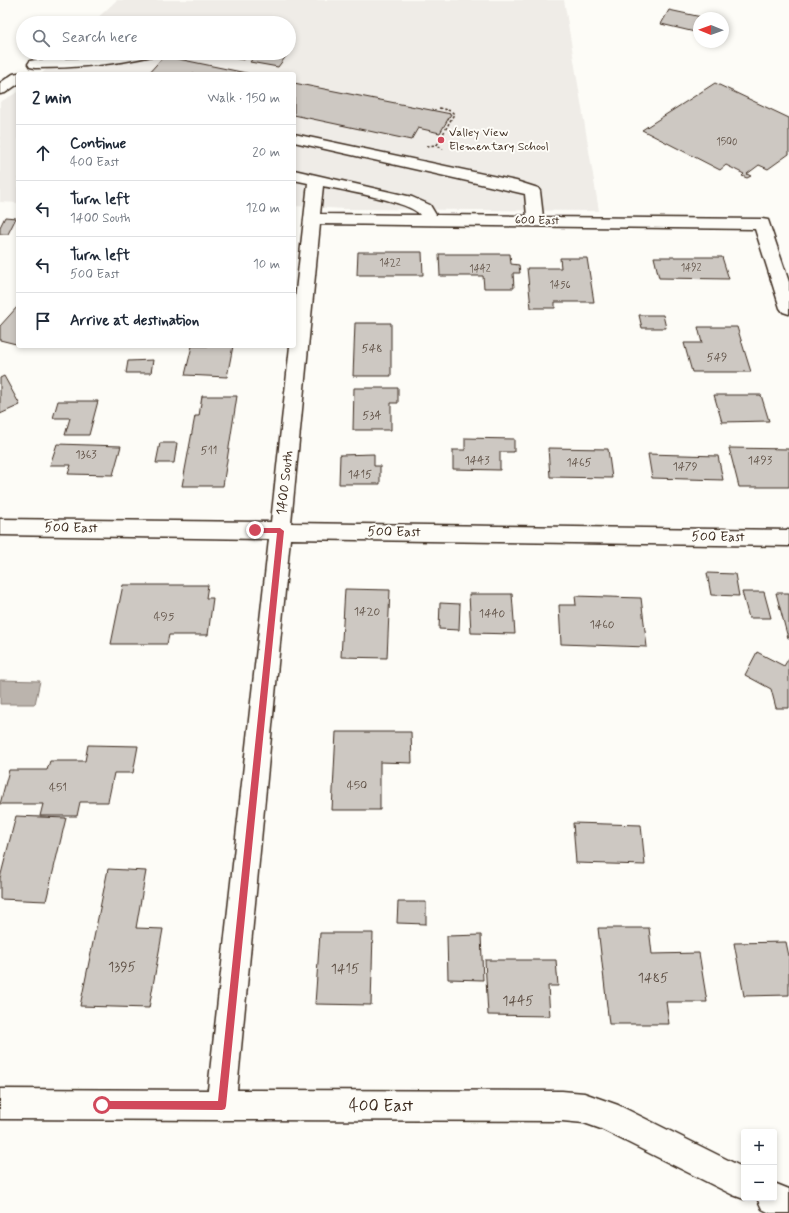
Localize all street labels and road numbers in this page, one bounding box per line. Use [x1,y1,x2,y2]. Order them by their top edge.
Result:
street label: 600 East [515,213,560,229]
street label: 1400 South [273,449,297,516]
street label: 500 East [44,519,98,537]
street label: 500 East [367,523,421,541]
street label: 500 East [691,528,745,546]
street label: 400 East [349,1095,413,1117]

